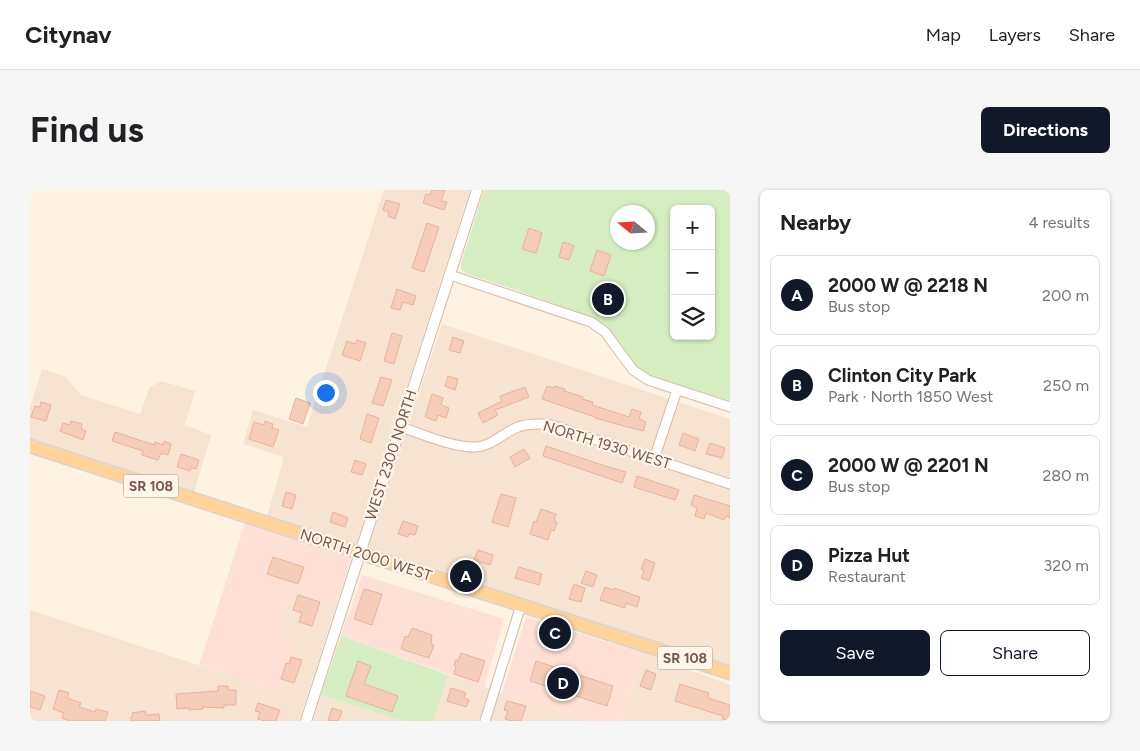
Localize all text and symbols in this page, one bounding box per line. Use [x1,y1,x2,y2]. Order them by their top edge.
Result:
text: Citynav [25,20,112,49]
text: Map [926,24,961,46]
text: Layers [989,24,1041,46]
text: Share [1069,24,1115,46]
button: Directions [981,107,1110,153]
text: Find us [30,109,144,151]
north arrow [610,205,655,250]
map controls [670,205,715,340]
button: + [670,205,715,250]
text: Nearby [780,210,851,235]
text: 4 results [1029,213,1090,232]
button: − [670,250,715,295]
text: 2000 W @ 2218 N [828,274,988,297]
pin: B [592,280,624,318]
text: A [791,286,803,305]
text: 200 m [1042,286,1089,305]
button: layers [670,295,715,340]
text: Bus stop [828,297,890,316]
text: Clinton City Park [828,364,977,387]
text: B [792,376,802,395]
text: 250 m [1043,376,1089,395]
your location [313,380,339,406]
text: Park · North 1850 West [828,387,993,406]
street label: WEST 2300 NORTH [361,388,421,522]
street label: NORTH 1930 WEST [541,417,674,473]
text: 2000 W @ 2201 N [828,454,989,477]
text: C [791,466,803,485]
text: 280 m [1042,466,1089,485]
road number: SR 108 [124,474,178,498]
text: Bus stop [828,477,890,496]
street label: NORTH 2000 WEST [298,525,435,585]
text: Pizza Hut [828,544,910,567]
text: D [791,556,803,575]
text: 320 m [1044,556,1089,575]
pin: A [450,557,482,595]
text: Restaurant [828,567,906,586]
pin: C [539,614,571,652]
button: Save [780,630,930,676]
button: Share [940,630,1090,676]
road number: SR 108 [658,646,712,669]
pin: D [547,664,579,702]

